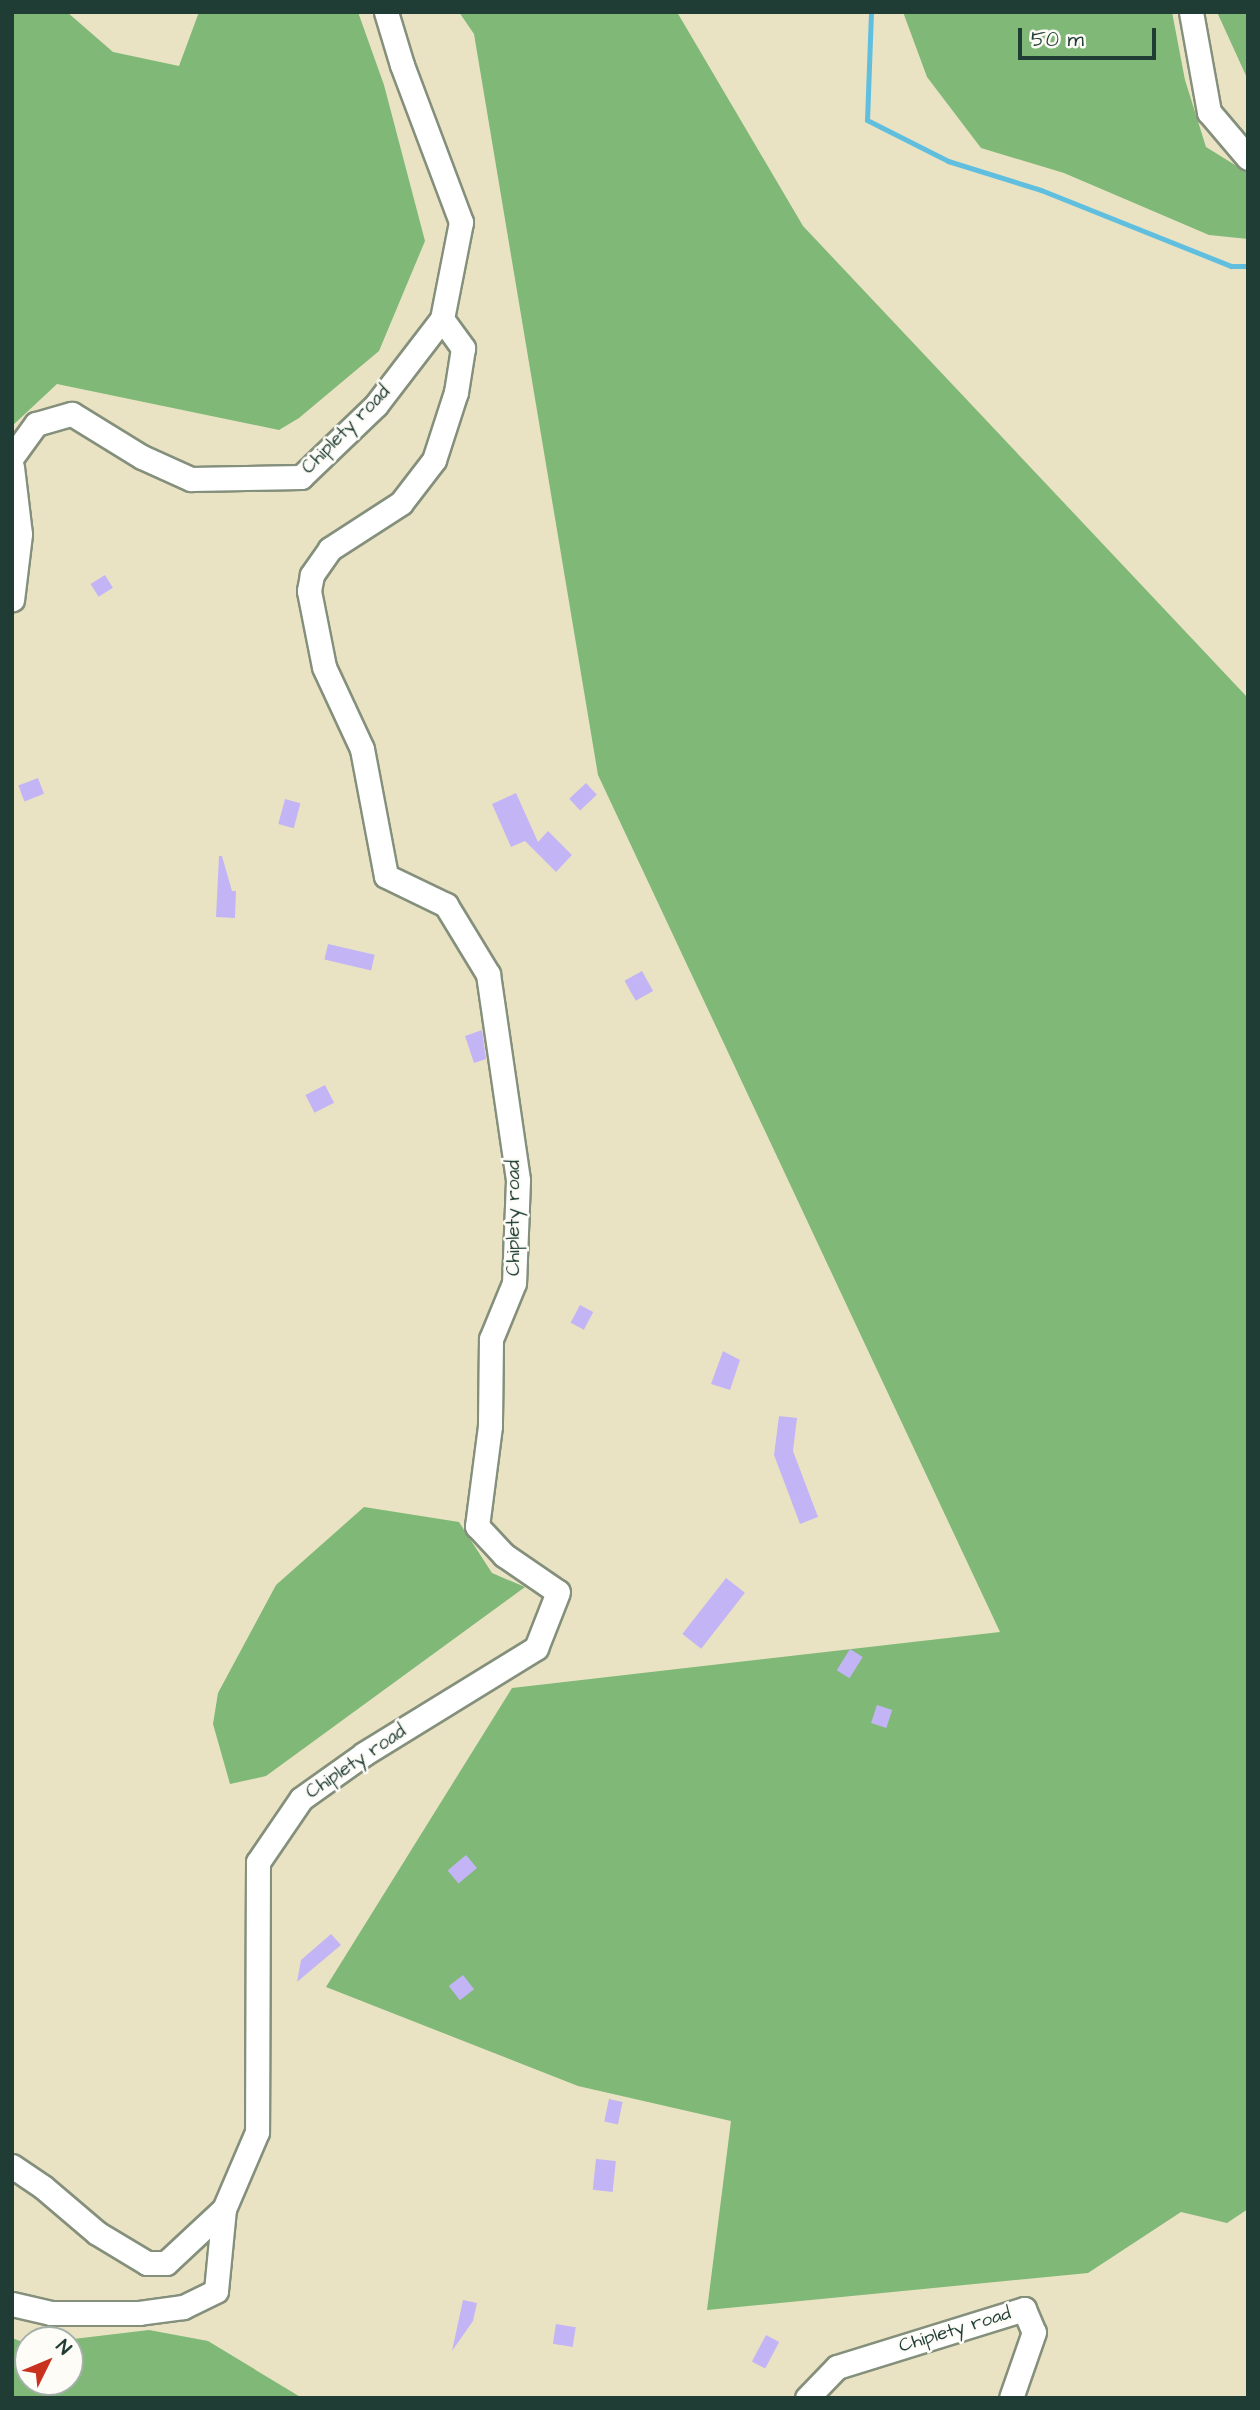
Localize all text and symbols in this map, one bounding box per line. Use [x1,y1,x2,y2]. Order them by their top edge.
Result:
scale bar [1022,14,1160,58]
text: 50 m [1031,25,1084,54]
street label: Chiplety road [297,381,395,479]
street label: Chiplety road [503,1160,525,1276]
street label: Chiplety road [302,1720,410,1804]
street label: Chiplety road [896,2302,1014,2358]
north arrow [14,2326,84,2396]
text: N [49,2334,77,2361]

